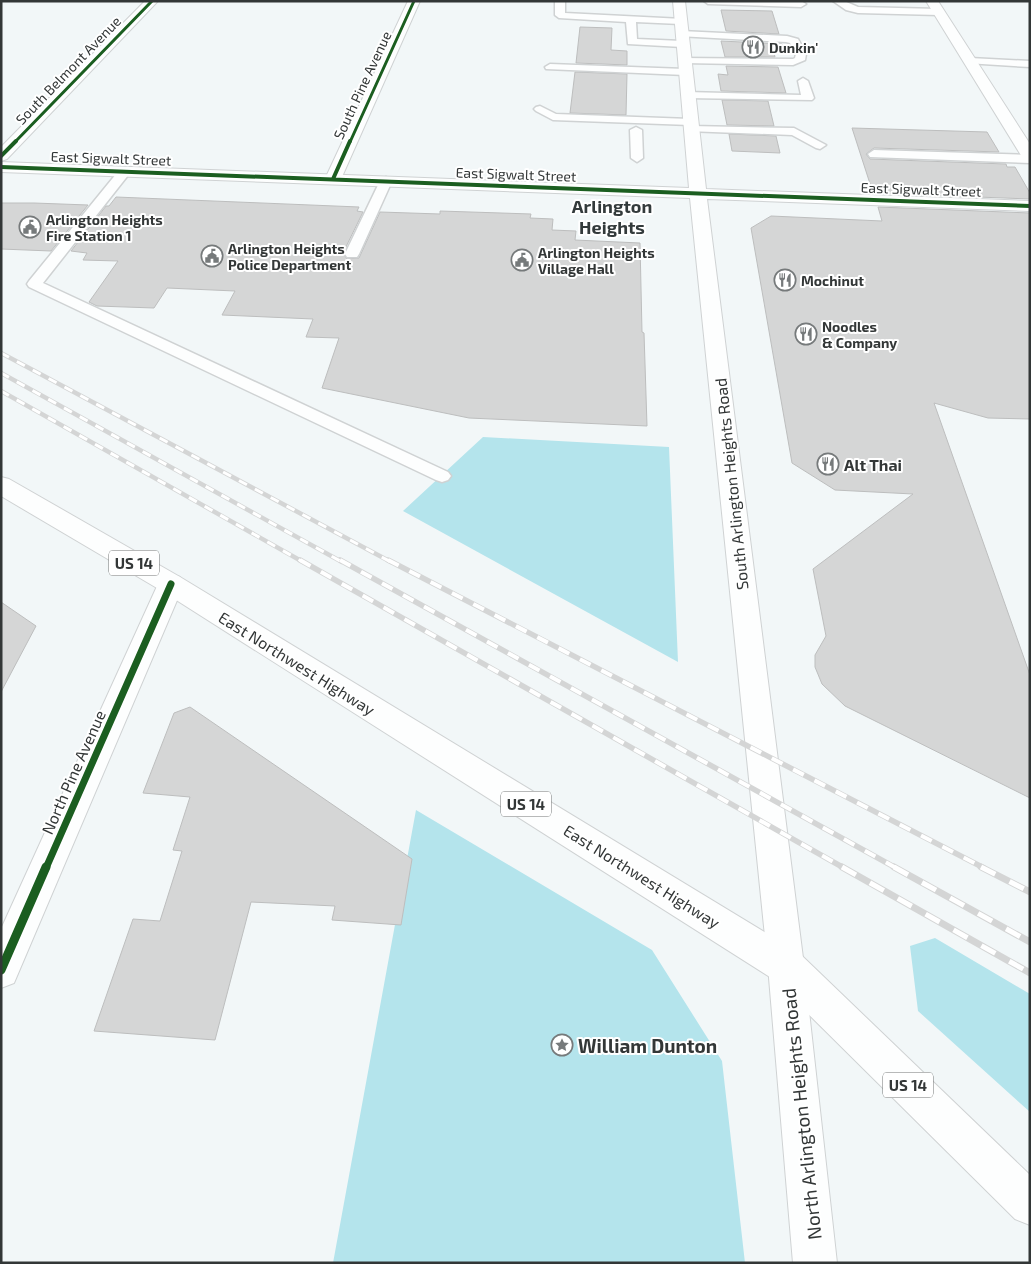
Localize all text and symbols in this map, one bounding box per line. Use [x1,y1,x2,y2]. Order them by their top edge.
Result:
street label: South Belmont Avenue [12,12,124,128]
street label: South Pine Avenue [329,28,395,142]
restaurant icon: Dunkin' [741,35,765,59]
place label: Dunkin' [769,39,818,56]
street label: East Sigwalt Street [50,147,172,169]
street label: East Sigwalt Street [455,163,577,185]
street label: East Sigwalt Street [860,178,982,200]
district label: Arlington Heights [572,195,652,238]
place label: Arlington Heights Fire Station 1 [46,211,163,244]
public building icon: Arlington Heights Fire Station 1 [18,215,42,239]
place label: Arlington Heights Police Department [228,240,351,273]
public building icon: Arlington Heights Police Department [200,244,224,268]
place label: Arlington Heights Village Hall [538,244,655,277]
public building icon: Arlington Heights Village Hall [510,248,534,272]
restaurant icon: Mochinut [773,268,797,292]
place label: Mochinut [801,272,864,289]
place label: Noodles & Company [822,318,897,351]
restaurant icon: Noodles & Company [794,322,818,346]
street label: South Arlington Heights Road [710,377,752,591]
restaurant icon: Alt Thai [816,452,840,476]
place label: Alt Thai [844,455,902,474]
road number: US 14 [109,550,159,576]
street label: East Northwest Highway [215,607,379,719]
street label: North Pine Avenue [37,707,109,837]
road number: US 14 [501,792,551,816]
street label: East Northwest Highway [560,820,724,932]
street label: North Arlington Heights Road [776,987,826,1241]
place icon: William Dunton [550,1033,574,1057]
place label: William Dunton [578,1034,717,1057]
road number: US 14 [883,1072,933,1098]

